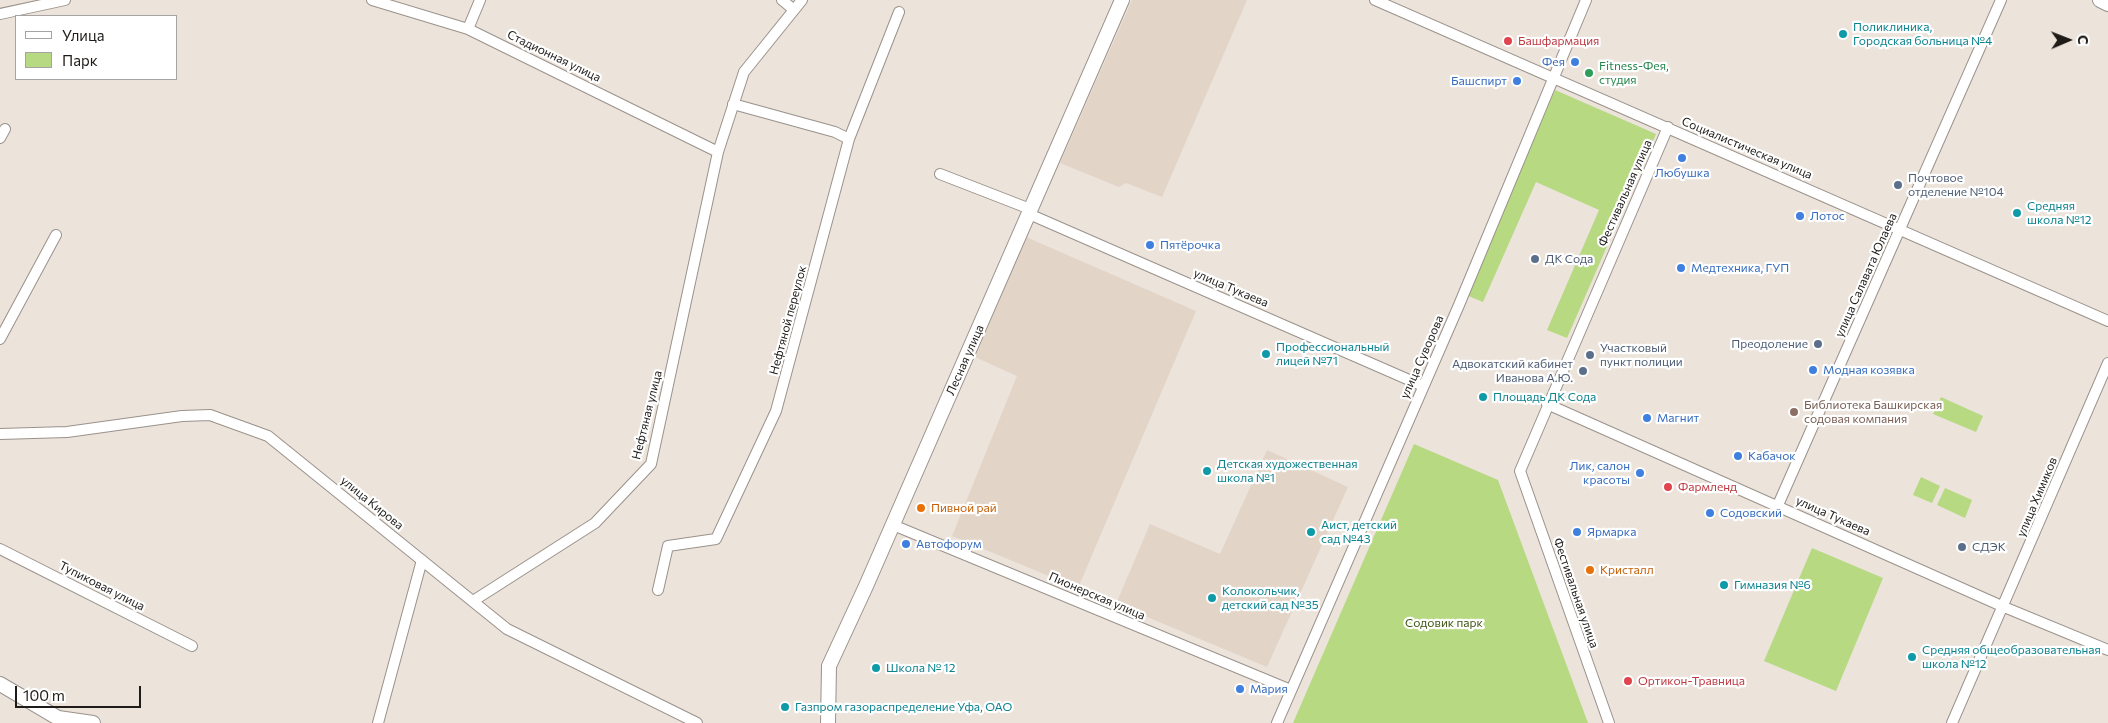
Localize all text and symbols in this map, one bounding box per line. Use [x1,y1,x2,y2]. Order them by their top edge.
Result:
legend [15,15,178,80]
north arrow [2043,15,2093,65]
place label: Поликлиника, Городская больница №4 [1853,20,1992,48]
text: Улица [62,26,104,44]
street label: Стадионная улица [505,27,603,85]
marker: Поликлиника, Городская больница №4 [1837,28,1849,40]
place label: Башфармация [1518,34,1599,48]
marker: Башфармация [1502,35,1514,47]
text: С [2075,35,2092,45]
text: Парк [62,51,98,69]
place label: Фея [1542,55,1565,69]
marker: Фея [1569,56,1581,68]
place label: Fitness-Фея, студия [1599,59,1669,87]
marker: Fitness-Фея, студия [1583,67,1595,79]
place label: Башспирт [1451,74,1507,88]
marker: Башспирт [1511,75,1523,87]
street label: Социалистическая улица [1680,114,1814,182]
street label: Фестивальная улица [1595,137,1655,249]
marker: Любушка [1676,152,1688,164]
place label: Любушка [1655,166,1709,180]
place label: Почтовое отделение №104 [1908,171,2004,199]
marker: Почтовое отделение №104 [1892,179,1904,191]
place label: Средняя школа №12 [2027,199,2091,227]
marker: Средняя школа №12 [2011,207,2023,219]
place label: Лотос [1810,209,1845,223]
marker: Лотос [1794,210,1806,222]
street label: улица Салавата Юлаева [1832,211,1900,339]
place label: Пятёрочка [1160,238,1220,252]
marker: Пятёрочка [1144,239,1156,251]
place label: ДК Сода [1545,252,1593,266]
marker: ДК Сода [1529,253,1541,265]
place label: Медтехника, ГУП [1691,261,1789,275]
marker: Медтехника, ГУП [1675,262,1687,274]
street label: Нефтяной переулок [766,264,810,376]
street label: улица Тукаева [1191,266,1271,310]
street label: улица Суворова [1397,313,1447,401]
street label: Лесная улица [943,322,987,398]
place label: Преодоление [1731,337,1808,351]
marker: Преодоление [1812,338,1824,350]
place label: Профессиональный лицей №71 [1276,340,1389,368]
place label: Участковый пункт полиции [1600,341,1683,369]
marker: Профессиональный лицей №71 [1260,348,1272,360]
marker: Участковый пункт полиции [1584,349,1596,361]
place label: Адвокатский кабинет Иванова А.Ю. [1452,357,1573,385]
place label: Модная козявка [1823,363,1915,377]
marker: Модная козявка [1807,364,1819,376]
marker: Адвокатский кабинет Иванова А.Ю. [1577,365,1589,377]
street label: Нефтяная улица [629,369,665,461]
place label: Площадь ДК Сода [1493,390,1596,404]
marker: Площадь ДК Сода [1477,391,1489,403]
place label: Библиотека Башкирская содовая компания [1804,398,1942,426]
marker: Библиотека Башкирская содовая компания [1788,406,1800,418]
place label: Магнит [1657,411,1699,425]
marker: Магнит [1641,412,1653,424]
place label: Кабачок [1748,449,1796,463]
marker: Кабачок [1732,450,1744,462]
street label: улица Химиков [2014,455,2060,539]
place label: Детская художественная школа №1 [1217,457,1358,485]
place label: Лик, салон красоты [1570,459,1630,487]
marker: Детская художественная школа №1 [1201,465,1213,477]
marker: Лик, салон красоты [1634,467,1646,479]
street label: улица Кирова [338,473,406,533]
place label: Фармленд [1678,480,1737,494]
marker: Фармленд [1662,481,1674,493]
street label: улица Тукаева [1794,493,1872,539]
place label: Пивной рай [931,501,997,515]
marker: Пивной рай [915,502,927,514]
place label: Содовский [1720,506,1782,520]
marker: Содовский [1704,507,1716,519]
place label: Аист, детский сад №43 [1321,518,1397,546]
place label: Ярмарка [1587,525,1636,539]
marker: Аист, детский сад №43 [1305,526,1317,538]
marker: Ярмарка [1571,526,1583,538]
street label: Фестивальная улица [1550,536,1602,650]
place label: Автофорум [916,537,982,551]
marker: Автофорум [900,538,912,550]
place label: СДЭК [1972,540,2006,554]
marker: СДЭК [1956,541,1968,553]
street label: Тупиковая улица [57,558,147,614]
place label: Кристалл [1600,563,1654,577]
marker: Кристалл [1584,564,1596,576]
street label: Пионерская улица [1047,569,1147,623]
place label: Гимназия №6 [1734,578,1811,592]
marker: Гимназия №6 [1718,579,1730,591]
place label: Колокольчик, детский сад №35 [1222,584,1319,612]
marker: Колокольчик, детский сад №35 [1206,592,1218,604]
park label: Содовик парк [1405,616,1483,630]
place label: Средняя общеобразовательная школа №12 [1922,643,2101,671]
marker: Средняя общеобразовательная школа №12 [1906,651,1918,663]
place label: Школа № 12 [886,661,955,675]
marker: Школа № 12 [870,662,882,674]
place label: Ортикон-Травница [1638,674,1745,688]
marker: Ортикон-Травница [1622,675,1634,687]
scale bar [18,676,144,708]
place label: Мария [1250,682,1288,696]
marker: Мария [1234,683,1246,695]
text: 100 m [23,686,65,704]
place label: Газпром газораспределение Уфа, ОАО [795,700,1012,714]
marker: Газпром газораспределение Уфа, ОАО [779,701,791,713]

